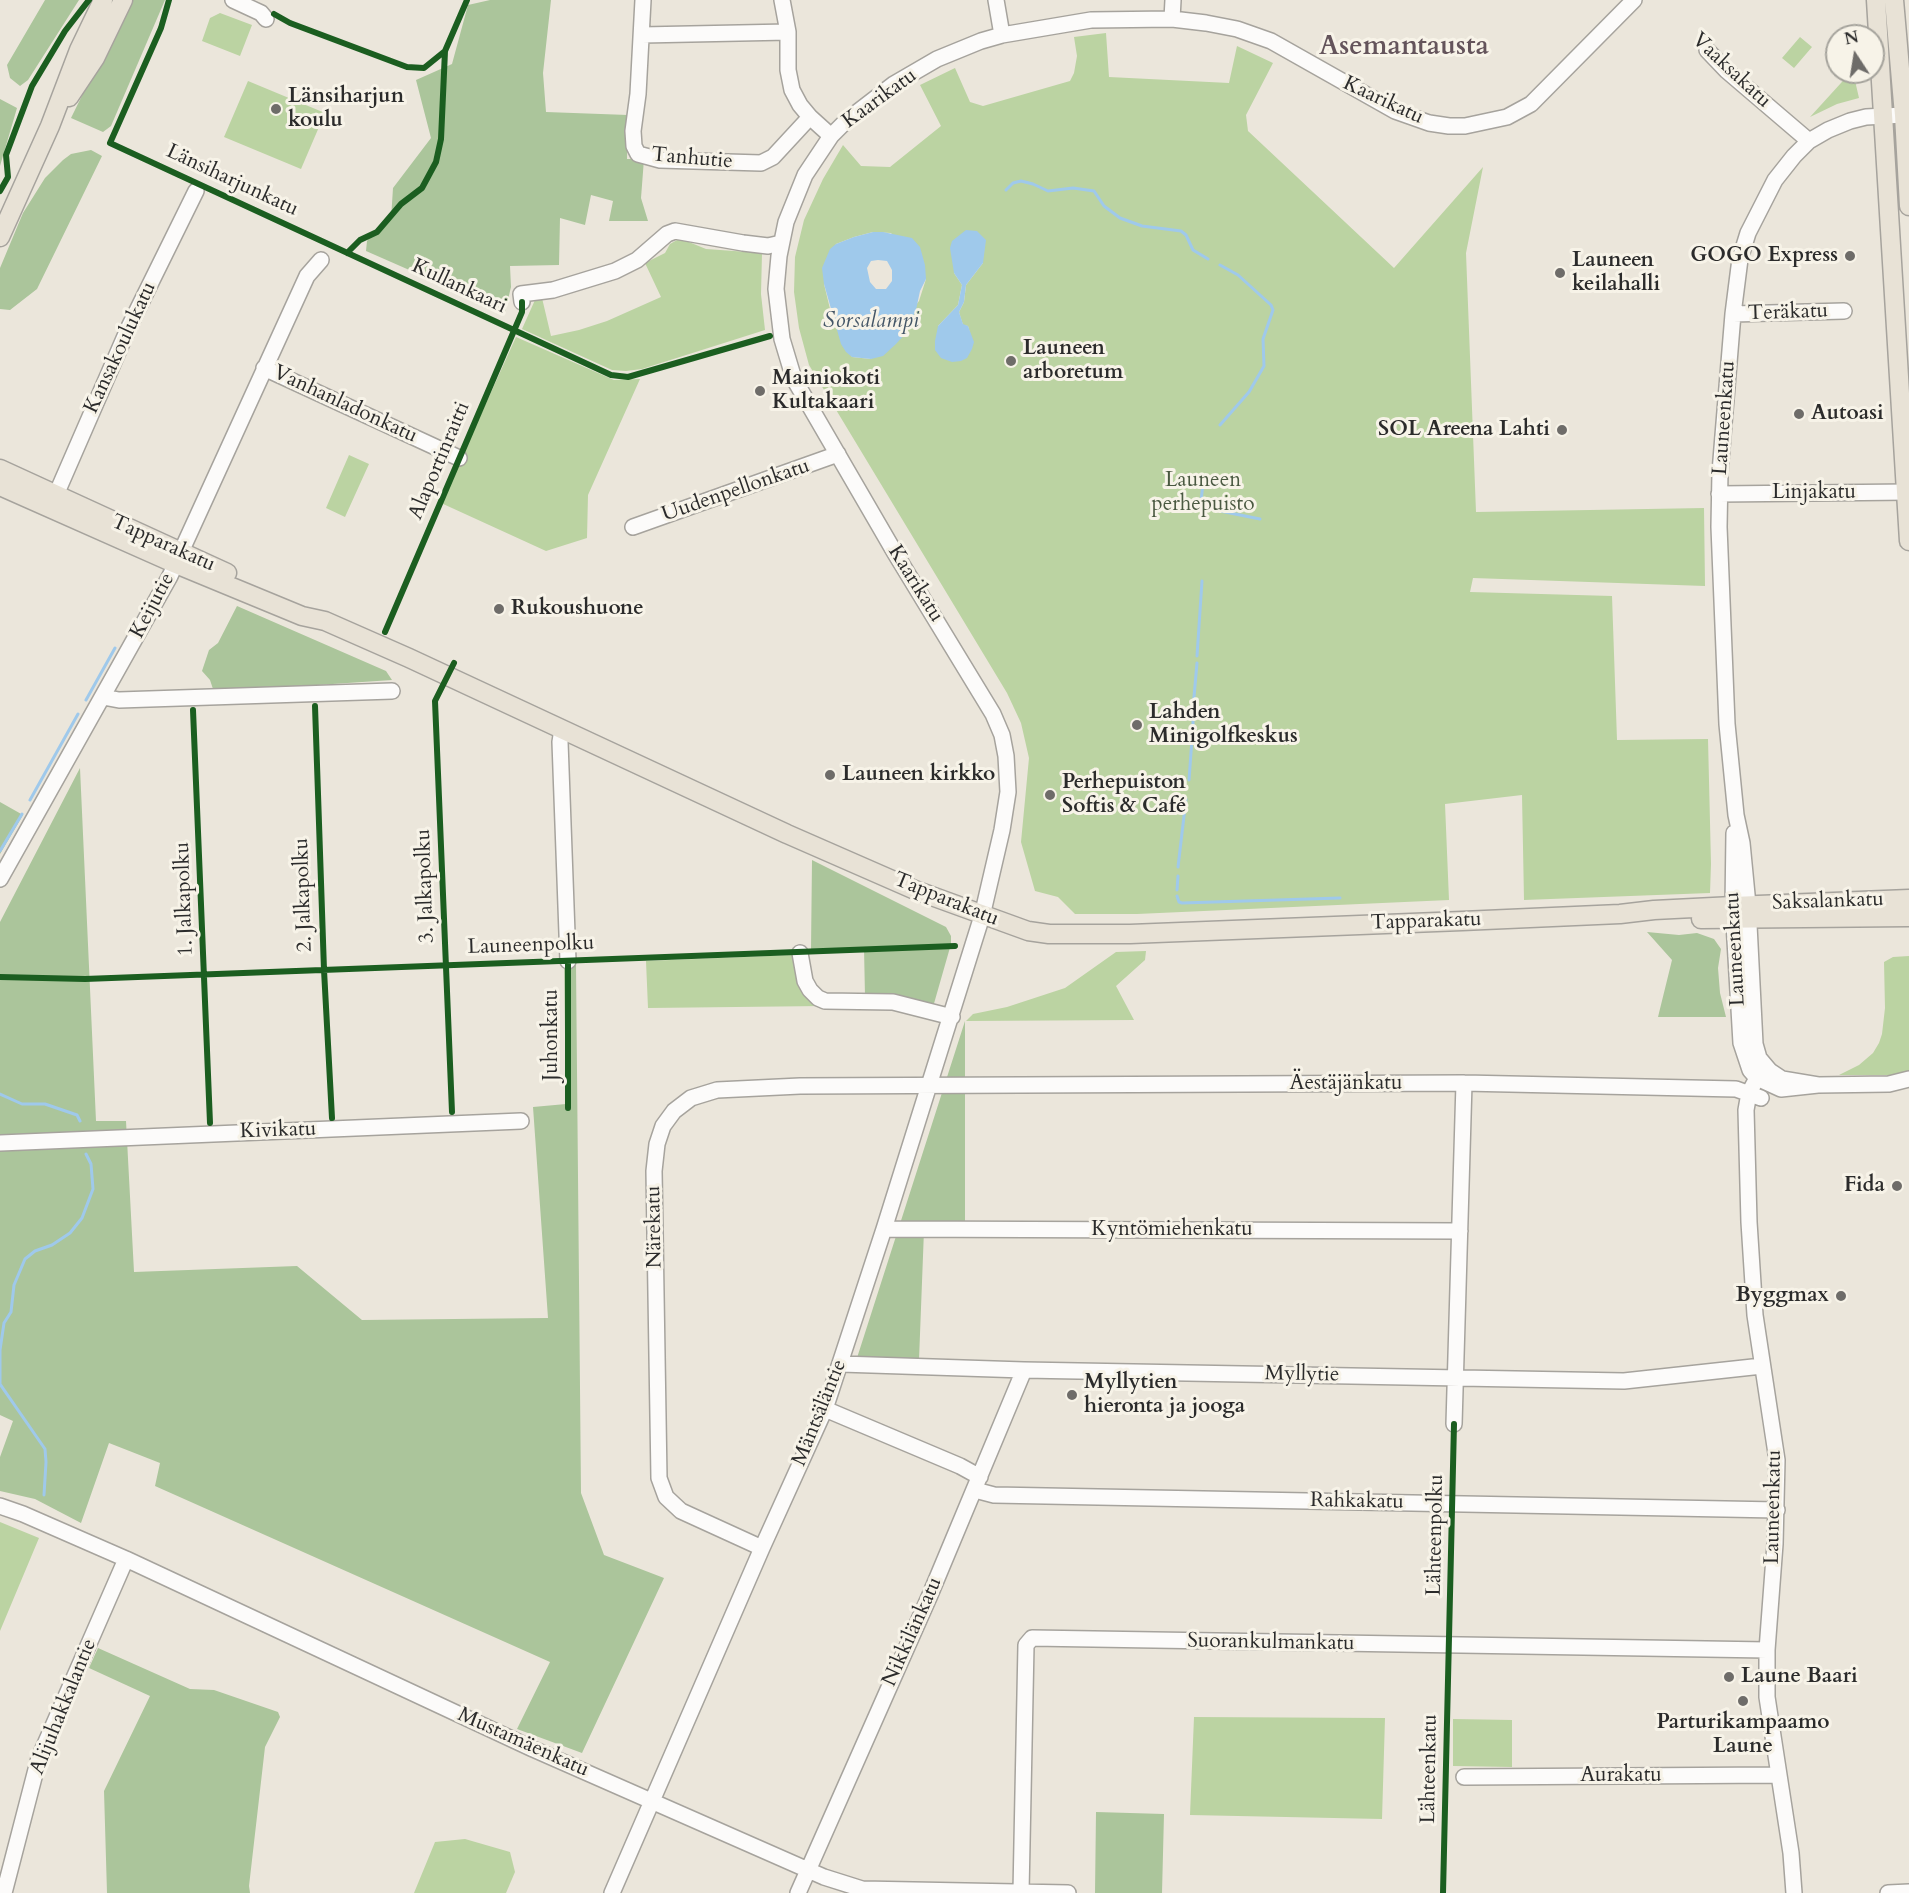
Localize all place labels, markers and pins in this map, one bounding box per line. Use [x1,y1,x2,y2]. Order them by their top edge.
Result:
place label: Länsiharjun koulu [288,84,404,134]
marker: Länsiharjun koulu [269,102,283,116]
place label: GOGO Express [1690,243,1838,269]
place label: Launeen keilahalli [1572,248,1660,298]
marker: GOGO Express [1843,249,1857,263]
marker: Launeen keilahalli [1553,266,1567,280]
place label: Launeen arboretum [1023,336,1123,386]
marker: Launeen arboretum [1004,354,1018,368]
place label: Mainiokoti Kultakaari [772,366,880,416]
marker: Mainiokoti Kultakaari [753,384,767,398]
place label: Autoasi [1811,401,1884,427]
marker: Autoasi [1792,407,1806,421]
place label: SOL Areena Lahti [1378,417,1550,443]
marker: SOL Areena Lahti [1555,423,1569,437]
place label: Rukoushuone [511,596,644,622]
marker: Rukoushuone [492,602,506,616]
place label: Lahden Minigolfkeskus [1149,700,1298,750]
marker: Lahden Minigolfkeskus [1130,718,1144,732]
place label: Launeen kirkko [842,762,995,788]
marker: Launeen kirkko [823,768,837,782]
place label: Perhepuiston Softis & Café [1062,770,1186,820]
marker: Perhepuiston Softis & Café [1043,788,1057,802]
place label: Fida [1844,1173,1885,1199]
marker: Fida [1890,1179,1904,1193]
place label: Byggmax [1736,1283,1829,1309]
marker: Byggmax [1834,1289,1848,1303]
place label: Myllytien hieronta ja jooga [1084,1370,1245,1420]
marker: Myllytien hieronta ja jooga [1065,1388,1079,1402]
place label: Laune Baari [1741,1664,1858,1690]
marker: Laune Baari [1722,1670,1736,1684]
marker: Parturikampaamo Laune [1736,1694,1750,1708]
place label: Parturikampaamo Laune [1656,1710,1830,1760]

